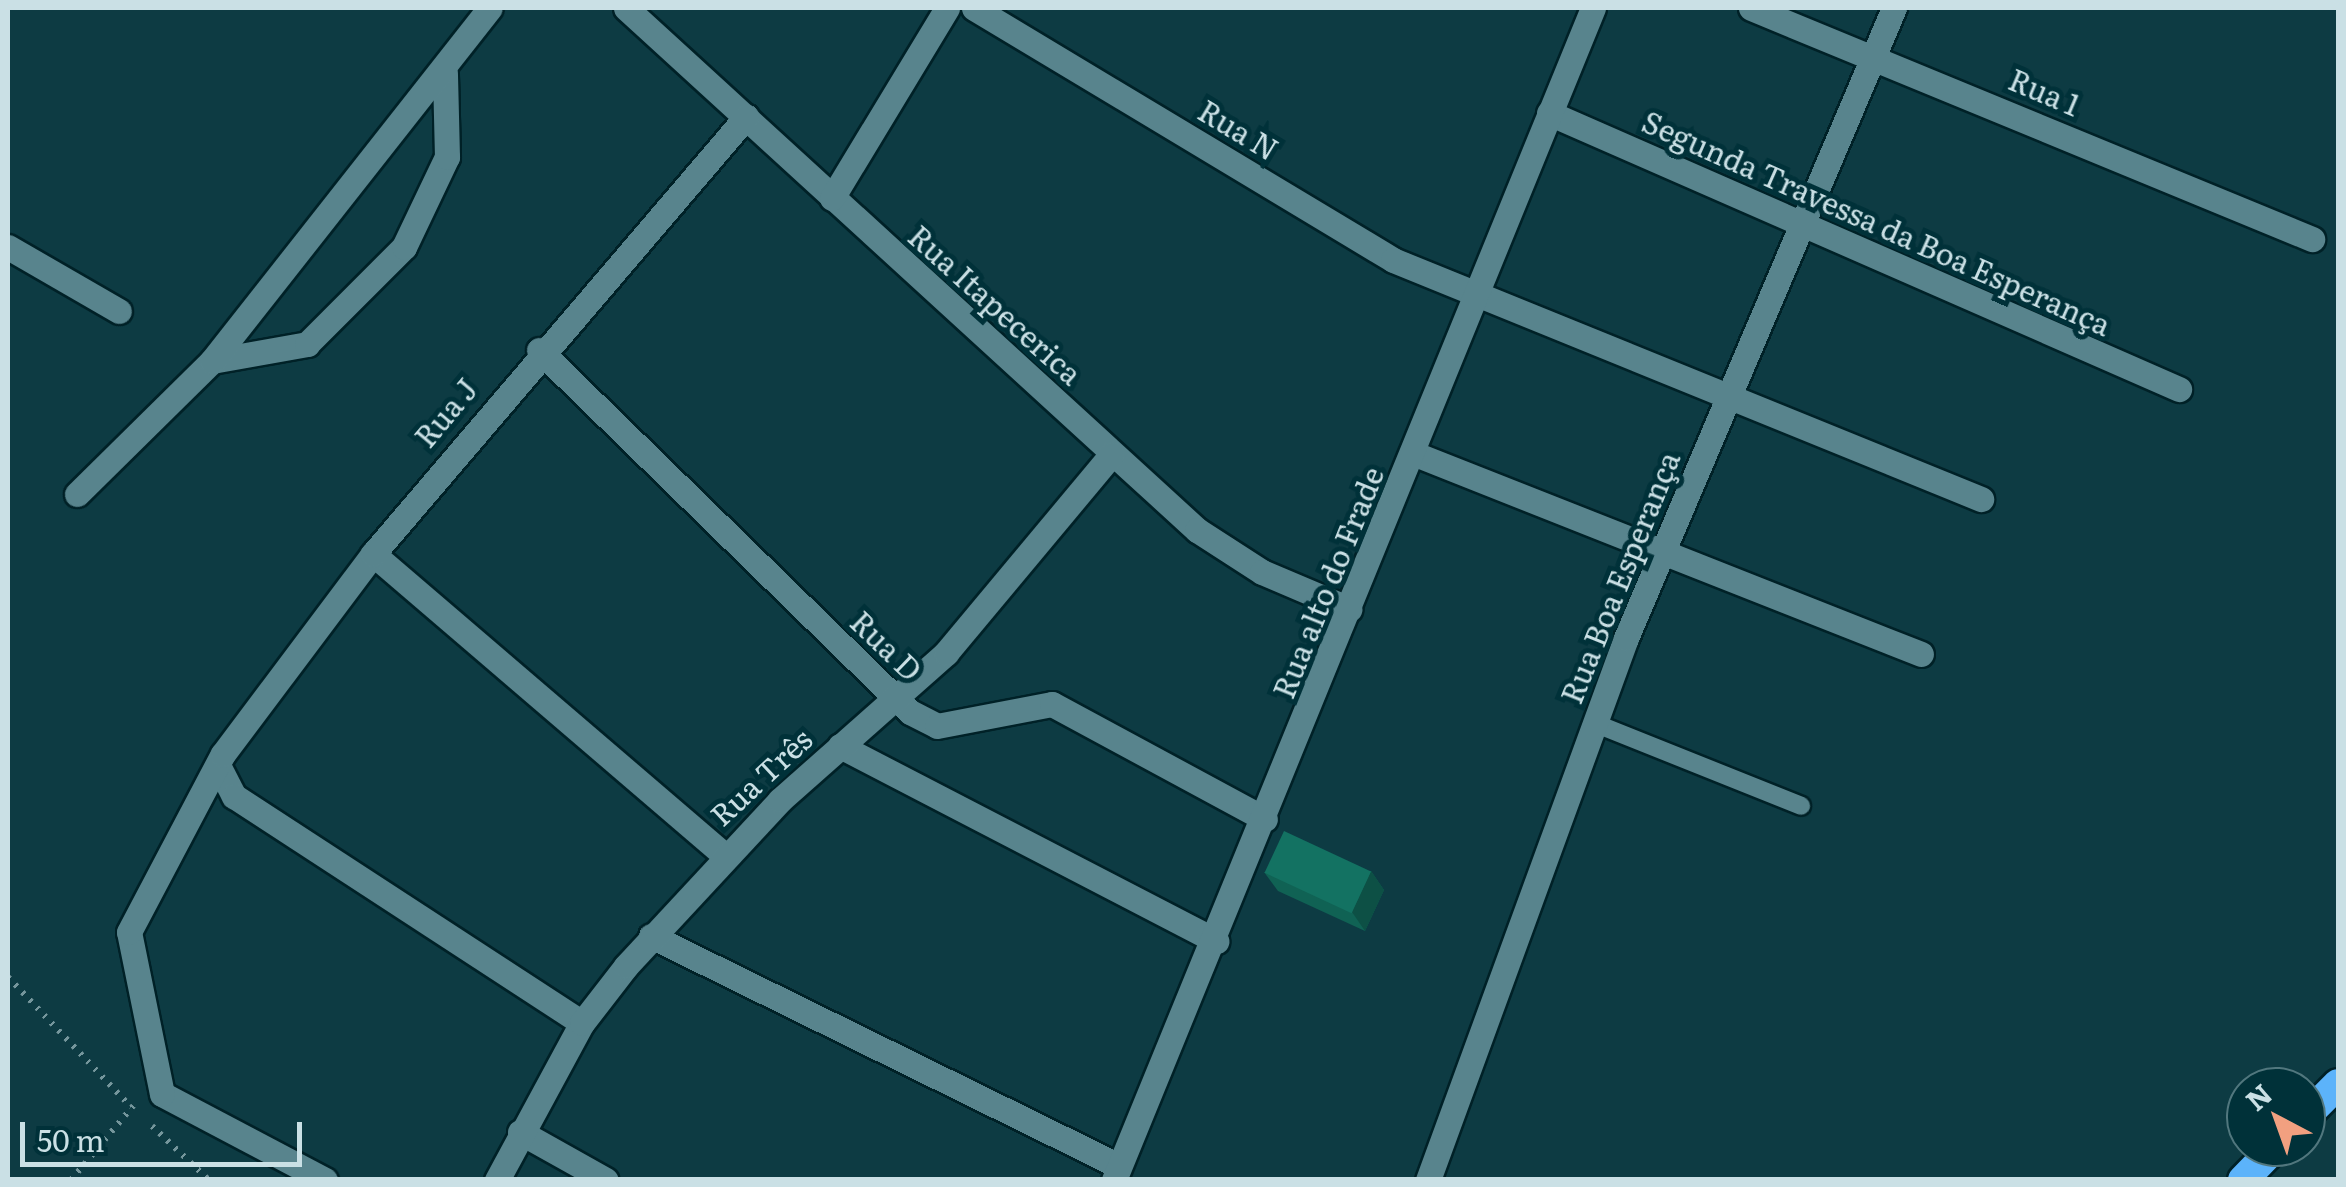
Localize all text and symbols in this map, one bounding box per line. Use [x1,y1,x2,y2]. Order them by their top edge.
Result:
street label: Rua 1 [2004,60,2086,122]
street label: Rua N [1193,91,1285,167]
street label: Segunda Travessa da Boa Esperança [1637,102,2117,342]
street label: Rua Itapecerica [902,217,1090,391]
street label: Rua J [406,370,484,454]
street label: Rua Boa Esperança [1552,446,1686,708]
street label: Rua alto do Frade [1264,461,1390,703]
street label: Rua D [844,603,930,687]
street label: Rua Três [702,720,818,832]
north arrow [2226,1067,2326,1167]
text: N [2235,1072,2280,1119]
scale bar [25,1102,308,1164]
text: 50 m [37,1117,105,1161]

